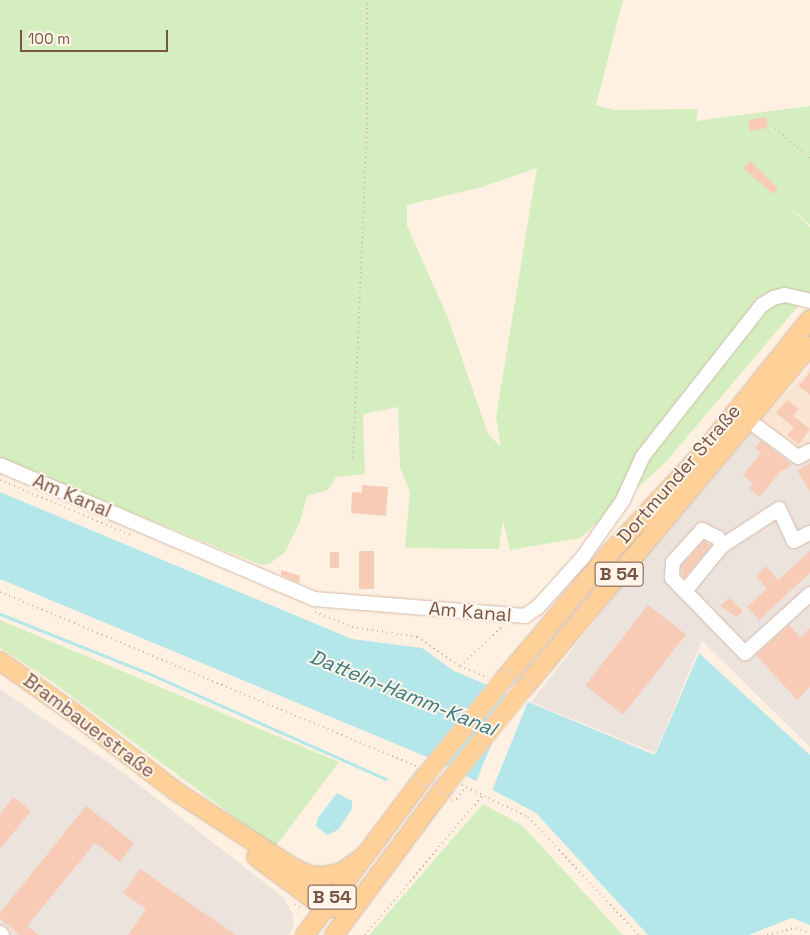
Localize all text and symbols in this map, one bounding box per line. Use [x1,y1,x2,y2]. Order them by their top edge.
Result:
scale bar [22,20,170,52]
text: 100 m [28,29,70,48]
street label: Dortmunder Straße [612,400,746,548]
street label: Am Kanal [29,469,115,523]
road number: B 54 [594,558,644,590]
street label: Am Kanal [428,597,512,627]
water label: Datteln-Hamm-Kanal [306,645,500,741]
street label: Brambauerstraße [19,669,159,783]
road number: B 54 [307,882,357,912]

